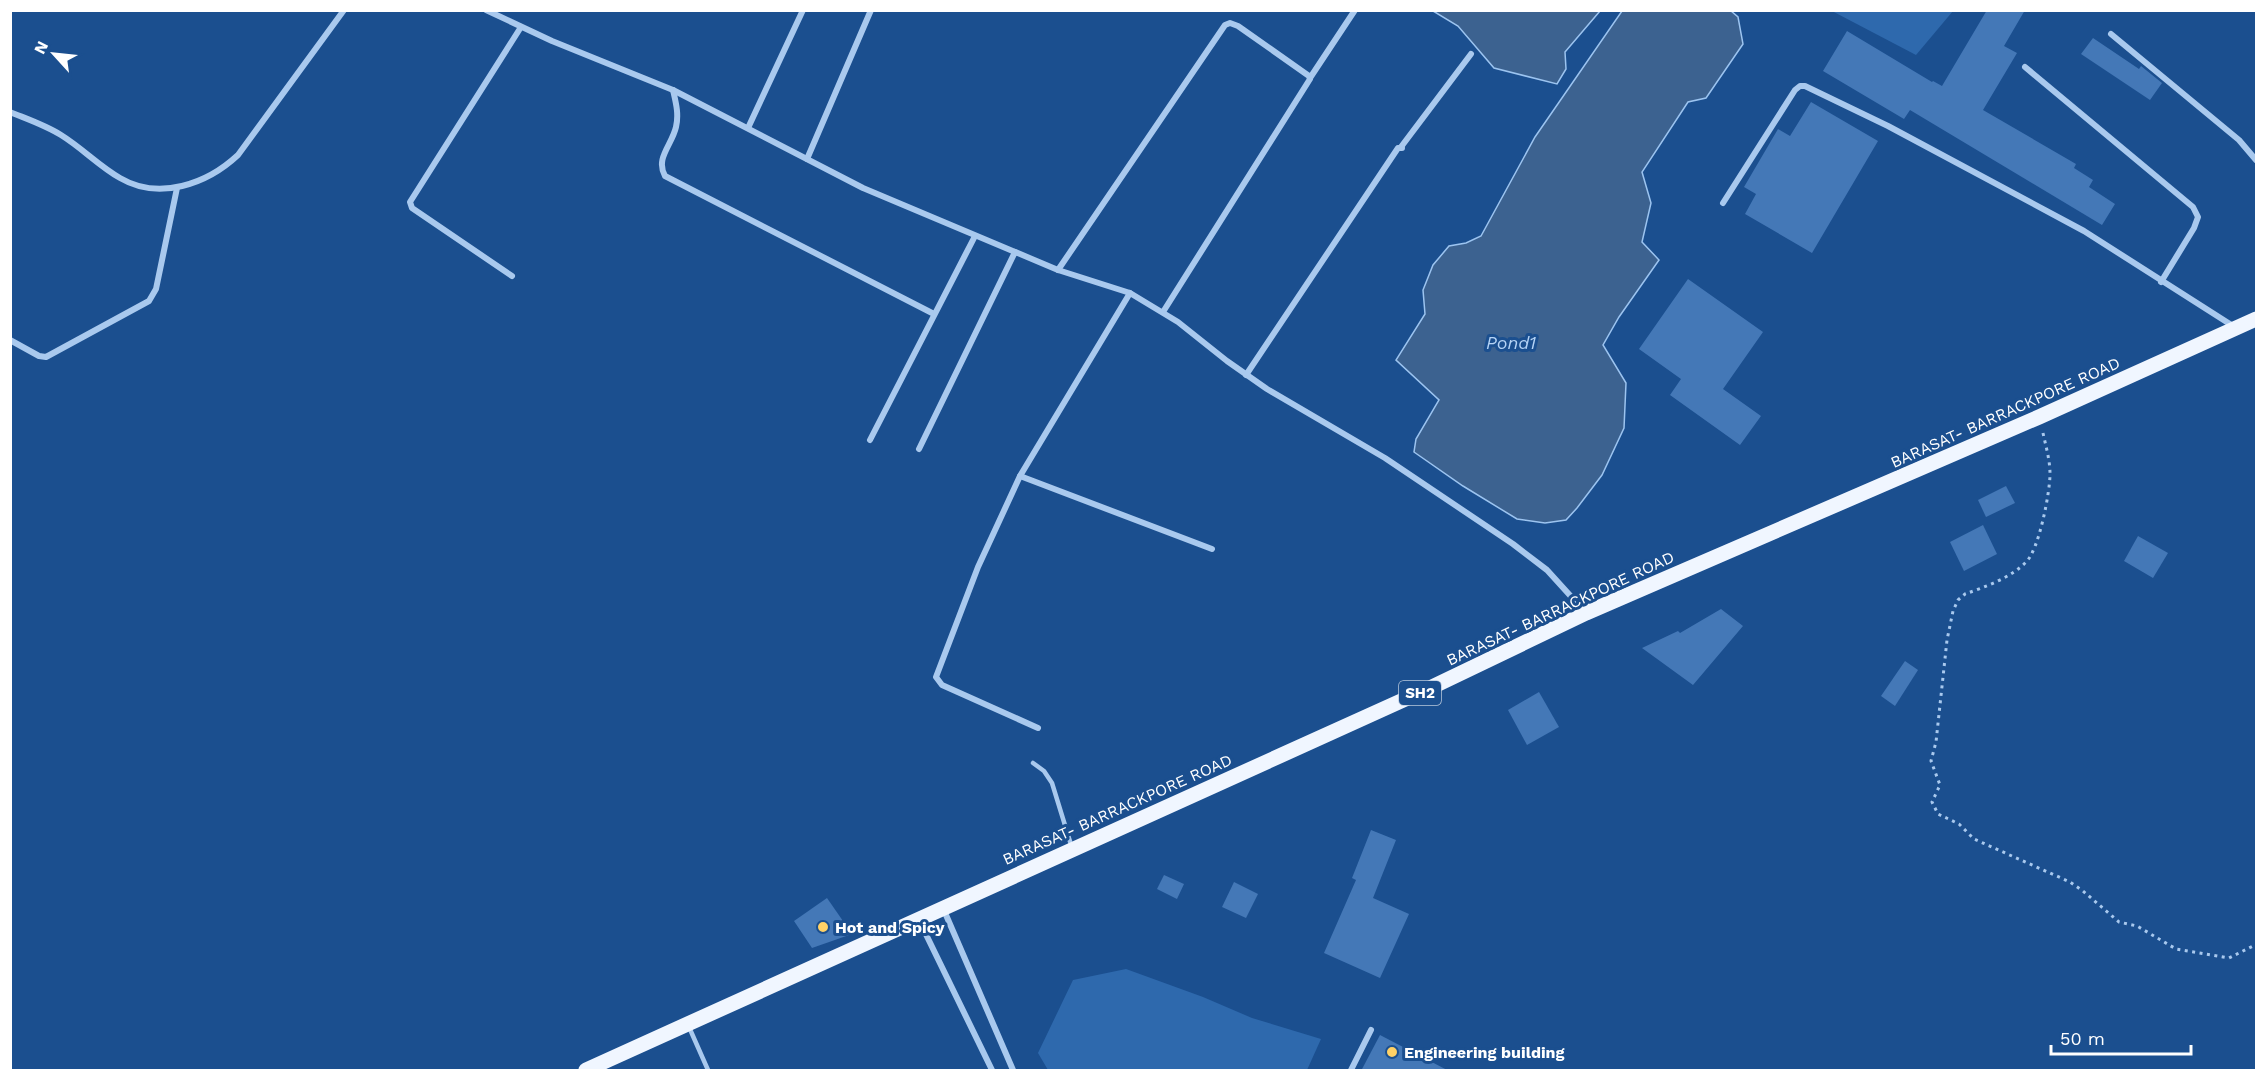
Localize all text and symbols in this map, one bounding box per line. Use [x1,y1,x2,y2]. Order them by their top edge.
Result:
north arrow [24,24,84,84]
text: N [30,38,52,57]
water label: Pond1 [1486,332,1536,353]
street label: BARASAT- BARRACKPORE ROAD [1888,353,2123,472]
street label: BARASAT- BARRACKPORE ROAD [1443,547,1677,670]
road number: SH2 [1399,681,1441,705]
street label: BARASAT- BARRACKPORE ROAD [1000,750,1235,869]
place label: Hot and Spicy [835,918,946,937]
marker: Hot and Spicy [816,920,830,934]
scale bar [2051,1018,2190,1056]
text: 50 m [2060,1028,2105,1049]
place label: Engineering building [1404,1043,1565,1062]
marker: Engineering building [1385,1045,1399,1059]

